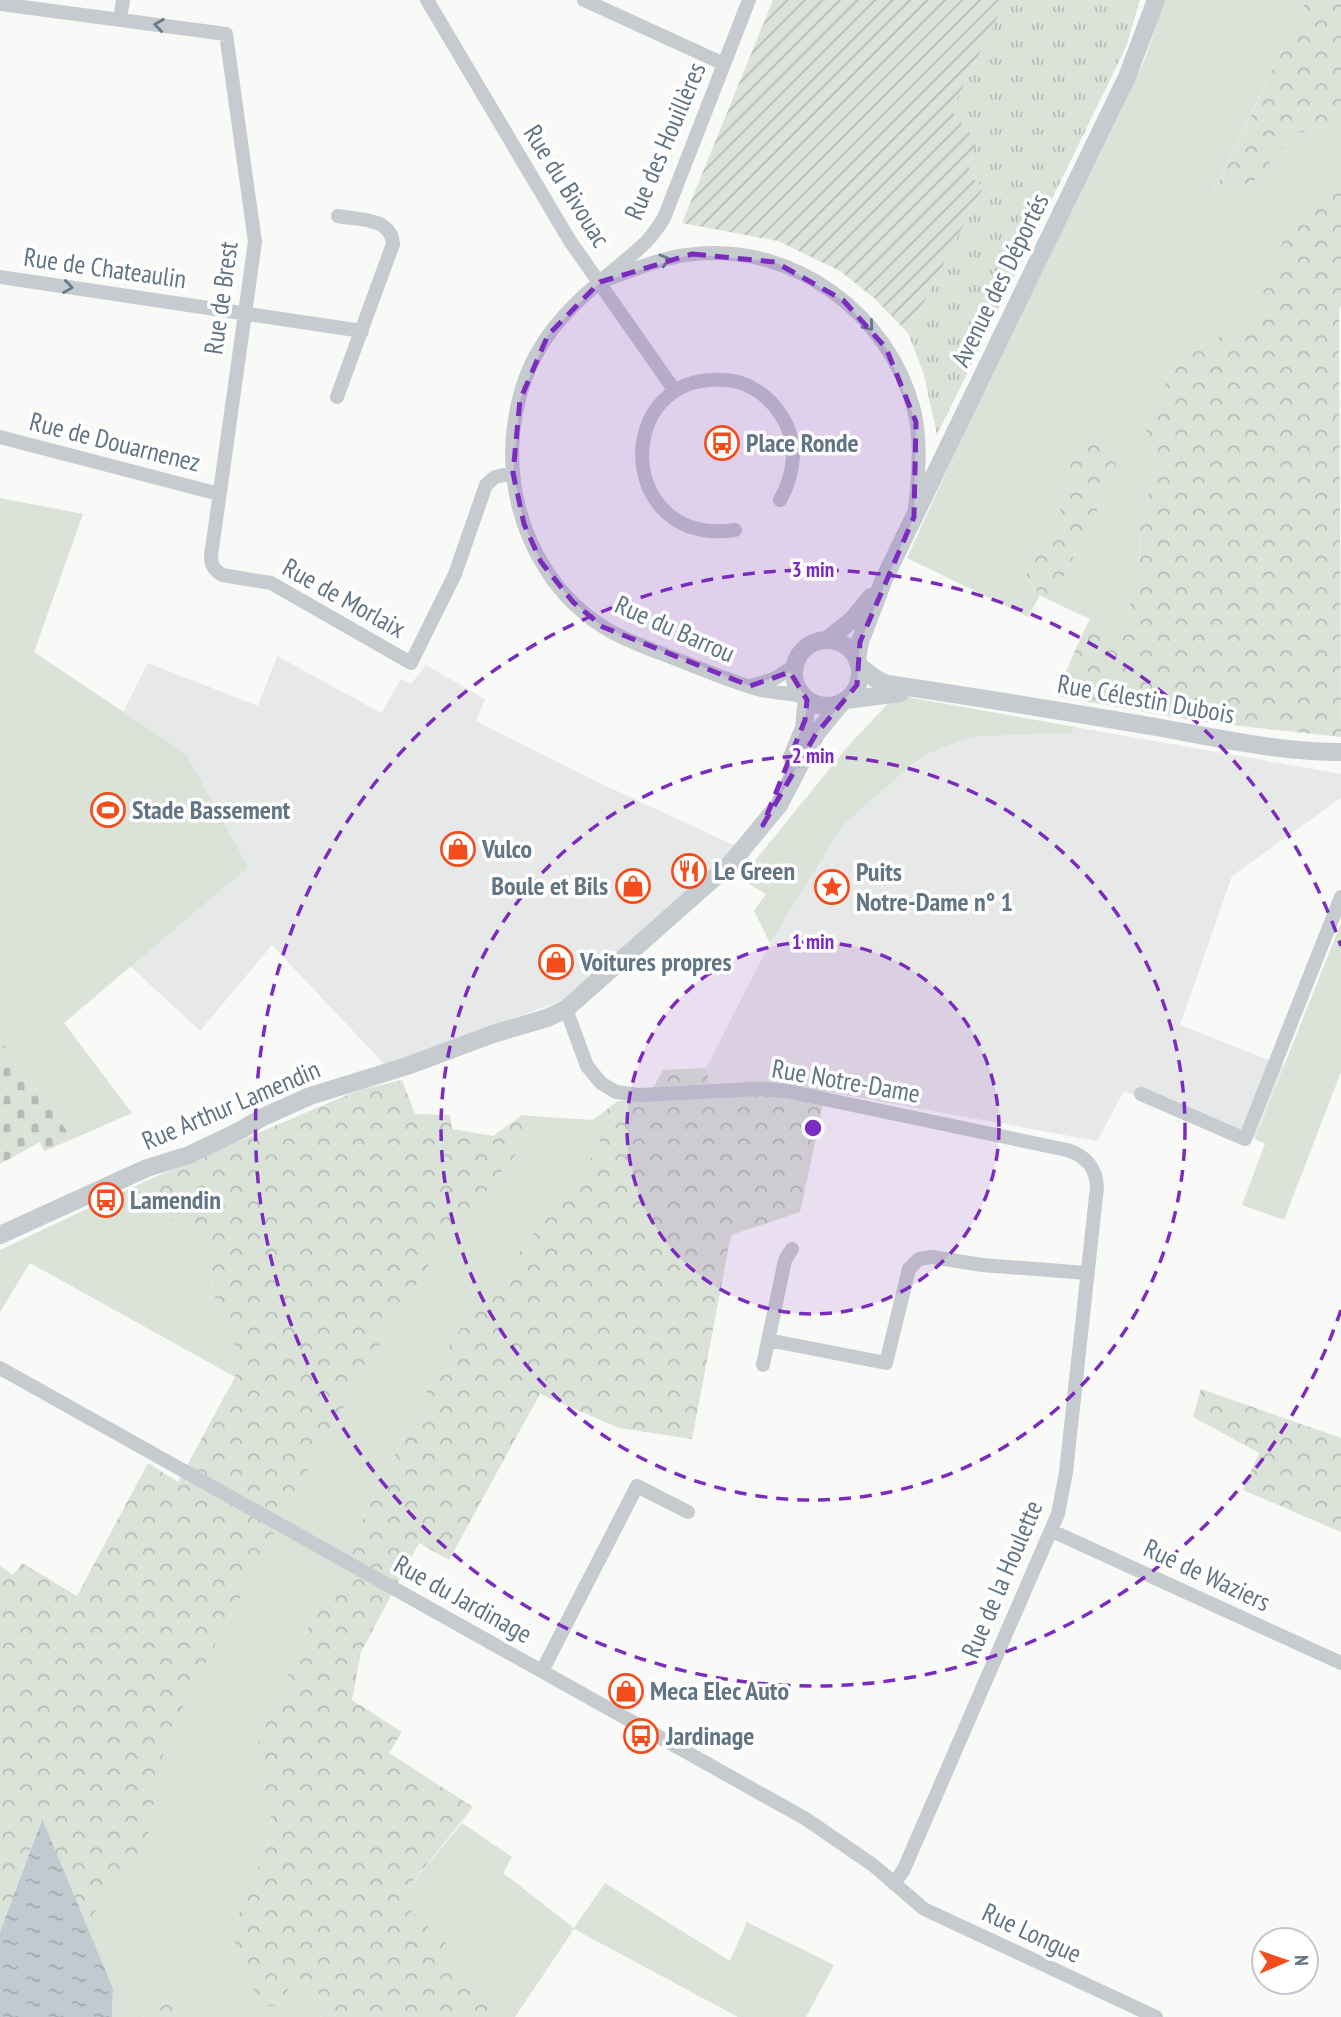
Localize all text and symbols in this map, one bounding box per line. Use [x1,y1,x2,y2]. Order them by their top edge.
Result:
one-way arrow [153,18,165,33]
street label: Rue des Houillères [617,57,713,225]
street label: Rue du Bivouac [517,118,618,253]
street label: Avenue des Déportés [943,188,1056,372]
street label: Rue de Brest [196,239,245,356]
street label: Rue de Chateaulin [22,240,188,295]
one-way arrow [659,253,671,268]
one-way arrow [62,280,73,295]
one-way arrow [861,318,873,331]
street label: Rue de Douarnenez [26,404,204,479]
bus stop icon: Place Ronde [703,424,741,462]
place label: Place Ronde [746,426,859,459]
street label: Rue de Morlaix [277,550,412,645]
text: 3 min [792,556,834,583]
street label: Rue du Barrou [610,588,740,670]
street label: Rue Célestin Dubois [1055,667,1237,730]
text: 2 min [792,742,834,769]
sports icon: Stade Bassement [89,791,127,829]
place label: Stade Bassement [132,793,291,826]
shop icon: Vulco [439,830,477,868]
place label: Vulco [481,832,532,865]
restaurant icon: Le Green [670,852,708,890]
place label: Le Green [714,854,795,887]
place label: Puits Notre-Dame n° 1 [856,855,1013,918]
shop icon: Boule et Bils [614,867,652,905]
place icon: Puits Notre-Dame n° 1 [813,868,851,906]
place label: Boule et Bils [491,869,608,902]
text: 1 min [792,928,834,955]
shop icon: Voitures propres [537,943,575,981]
place label: Voitures propres [579,945,731,978]
street label: Rue Notre-Dame [770,1051,923,1110]
street label: Rue Arthur Lamendin [137,1052,325,1157]
centre of rings [801,1116,825,1140]
bus stop icon: Lamendin [87,1181,125,1219]
place label: Lamendin [130,1183,221,1216]
street label: Rue de la Houlette [954,1495,1049,1662]
street label: Rue de Waziers [1139,1531,1276,1618]
street label: Rue du Jardinage [389,1547,538,1650]
shop icon: Meca Elec Auto [607,1672,645,1710]
place label: Meca Elec Auto [650,1674,789,1707]
bus stop icon: Jardinage [622,1717,660,1755]
place label: Jardinage [665,1719,754,1752]
street label: Rue Longue [977,1895,1087,1970]
north arrow [1250,1926,1320,1996]
text: N [1290,1955,1314,1966]

